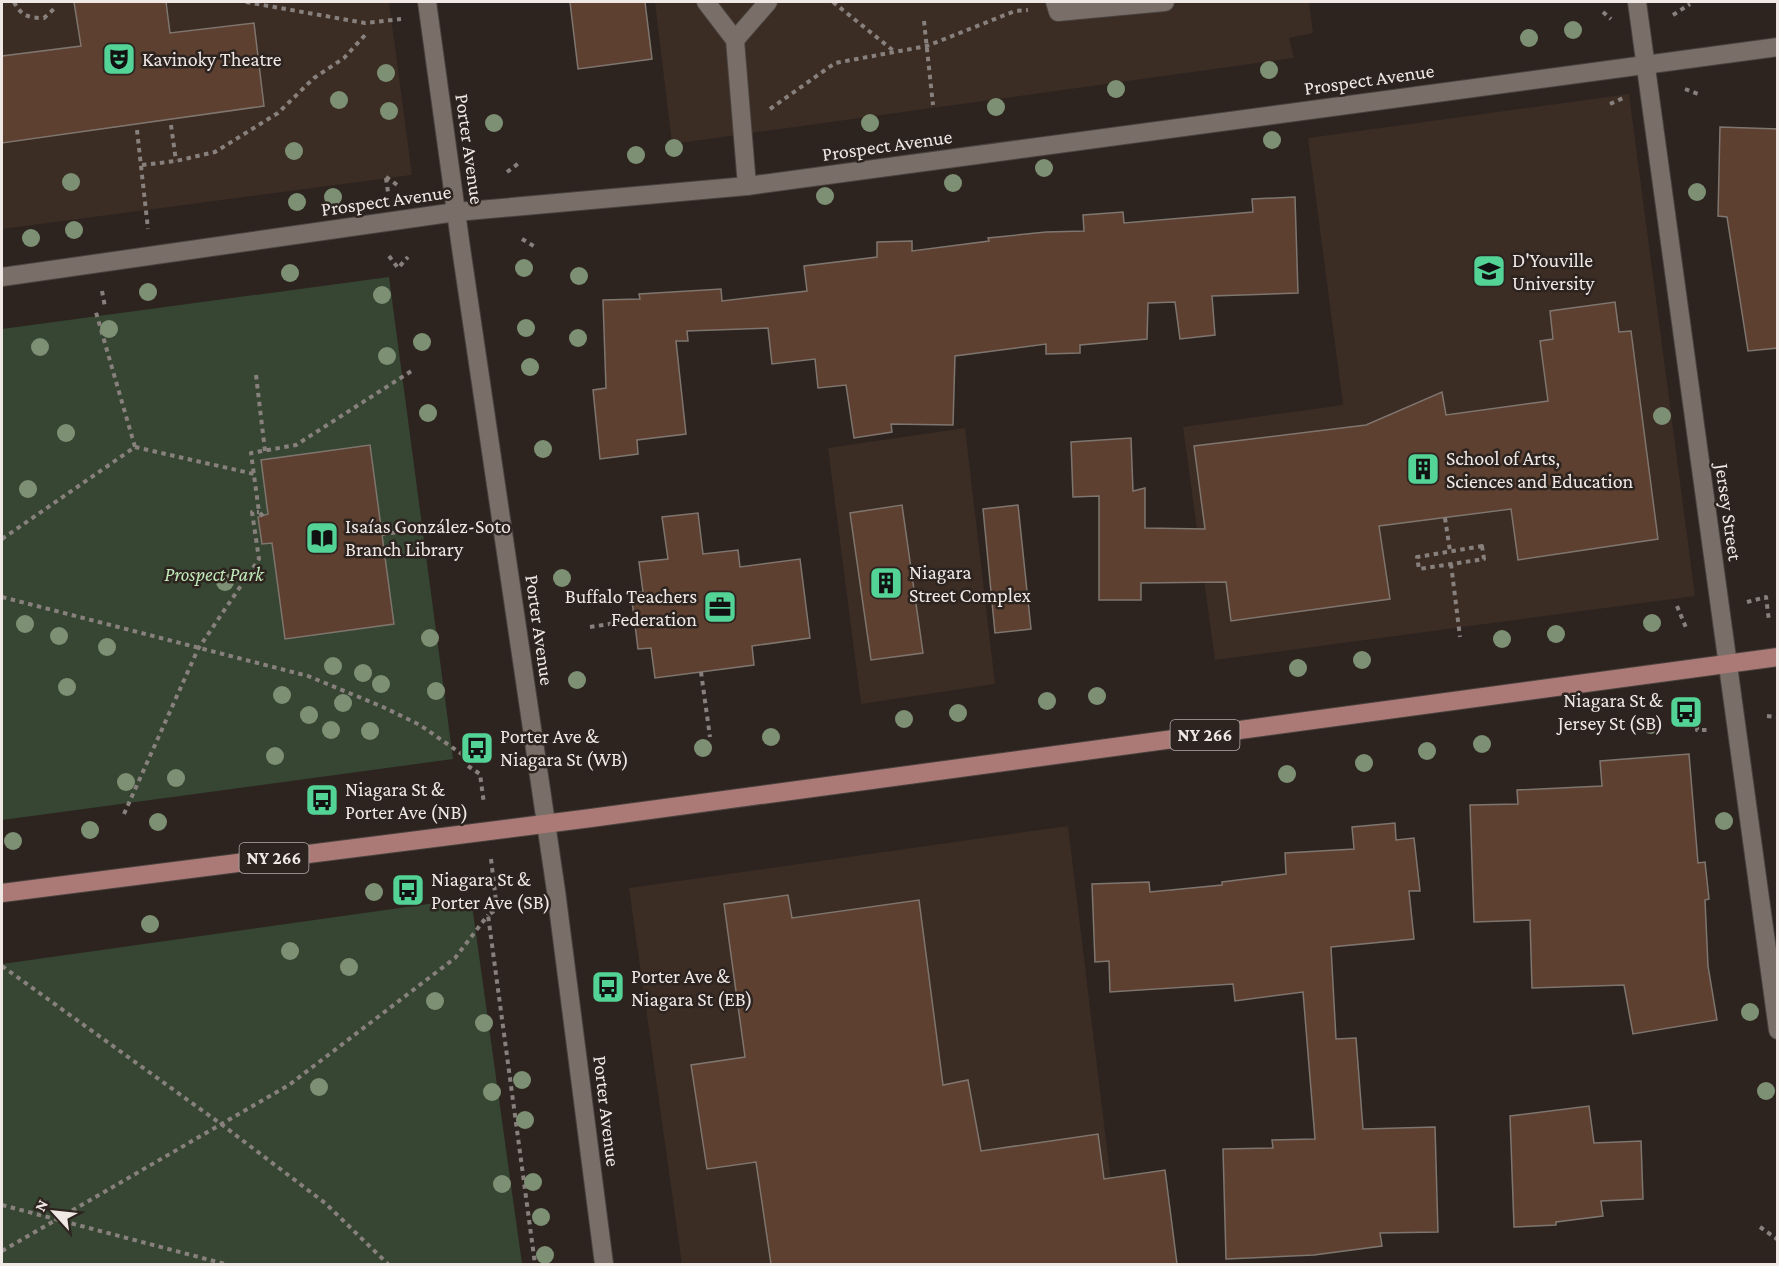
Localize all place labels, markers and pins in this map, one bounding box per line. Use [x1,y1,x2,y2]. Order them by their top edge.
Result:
theatre icon: Kavinoky Theatre [101,41,137,77]
place label: Kavinoky Theatre [142,48,282,71]
place label: D'Youville University [1512,249,1595,295]
school or university icon: D'Youville University [1471,253,1507,289]
place label: School of Arts, Sciences and Education [1446,447,1634,492]
building icon: School of Arts, Sciences and Education [1405,451,1441,487]
place label: Isaías González-Soto Branch Library [345,515,511,561]
library icon: Isaías González-Soto Branch Library [304,520,340,556]
place label: Niagara Street Complex [909,561,1032,607]
building icon: Niagara Street Complex [868,565,904,601]
place label: Buffalo Teachers Federation [565,585,697,630]
office icon: Buffalo Teachers Federation [702,589,738,625]
place label: Niagara St & Jersey St (SB) [1556,689,1664,735]
bus stop icon: Niagara St & Jersey St (SB) [1668,694,1704,730]
place label: Porter Ave & Niagara St (WB) [500,725,629,771]
bus stop icon: Porter Ave & Niagara St (WB) [459,730,495,766]
place label: Niagara St & Porter Ave (NB) [345,778,468,824]
bus stop icon: Niagara St & Porter Ave (NB) [304,782,340,818]
place label: Niagara St & Porter Ave (SB) [431,868,551,914]
bus stop icon: Niagara St & Porter Ave (SB) [390,872,426,908]
place label: Porter Ave & Niagara St (EB) [631,965,753,1011]
bus stop icon: Porter Ave & Niagara St (EB) [590,969,626,1005]

